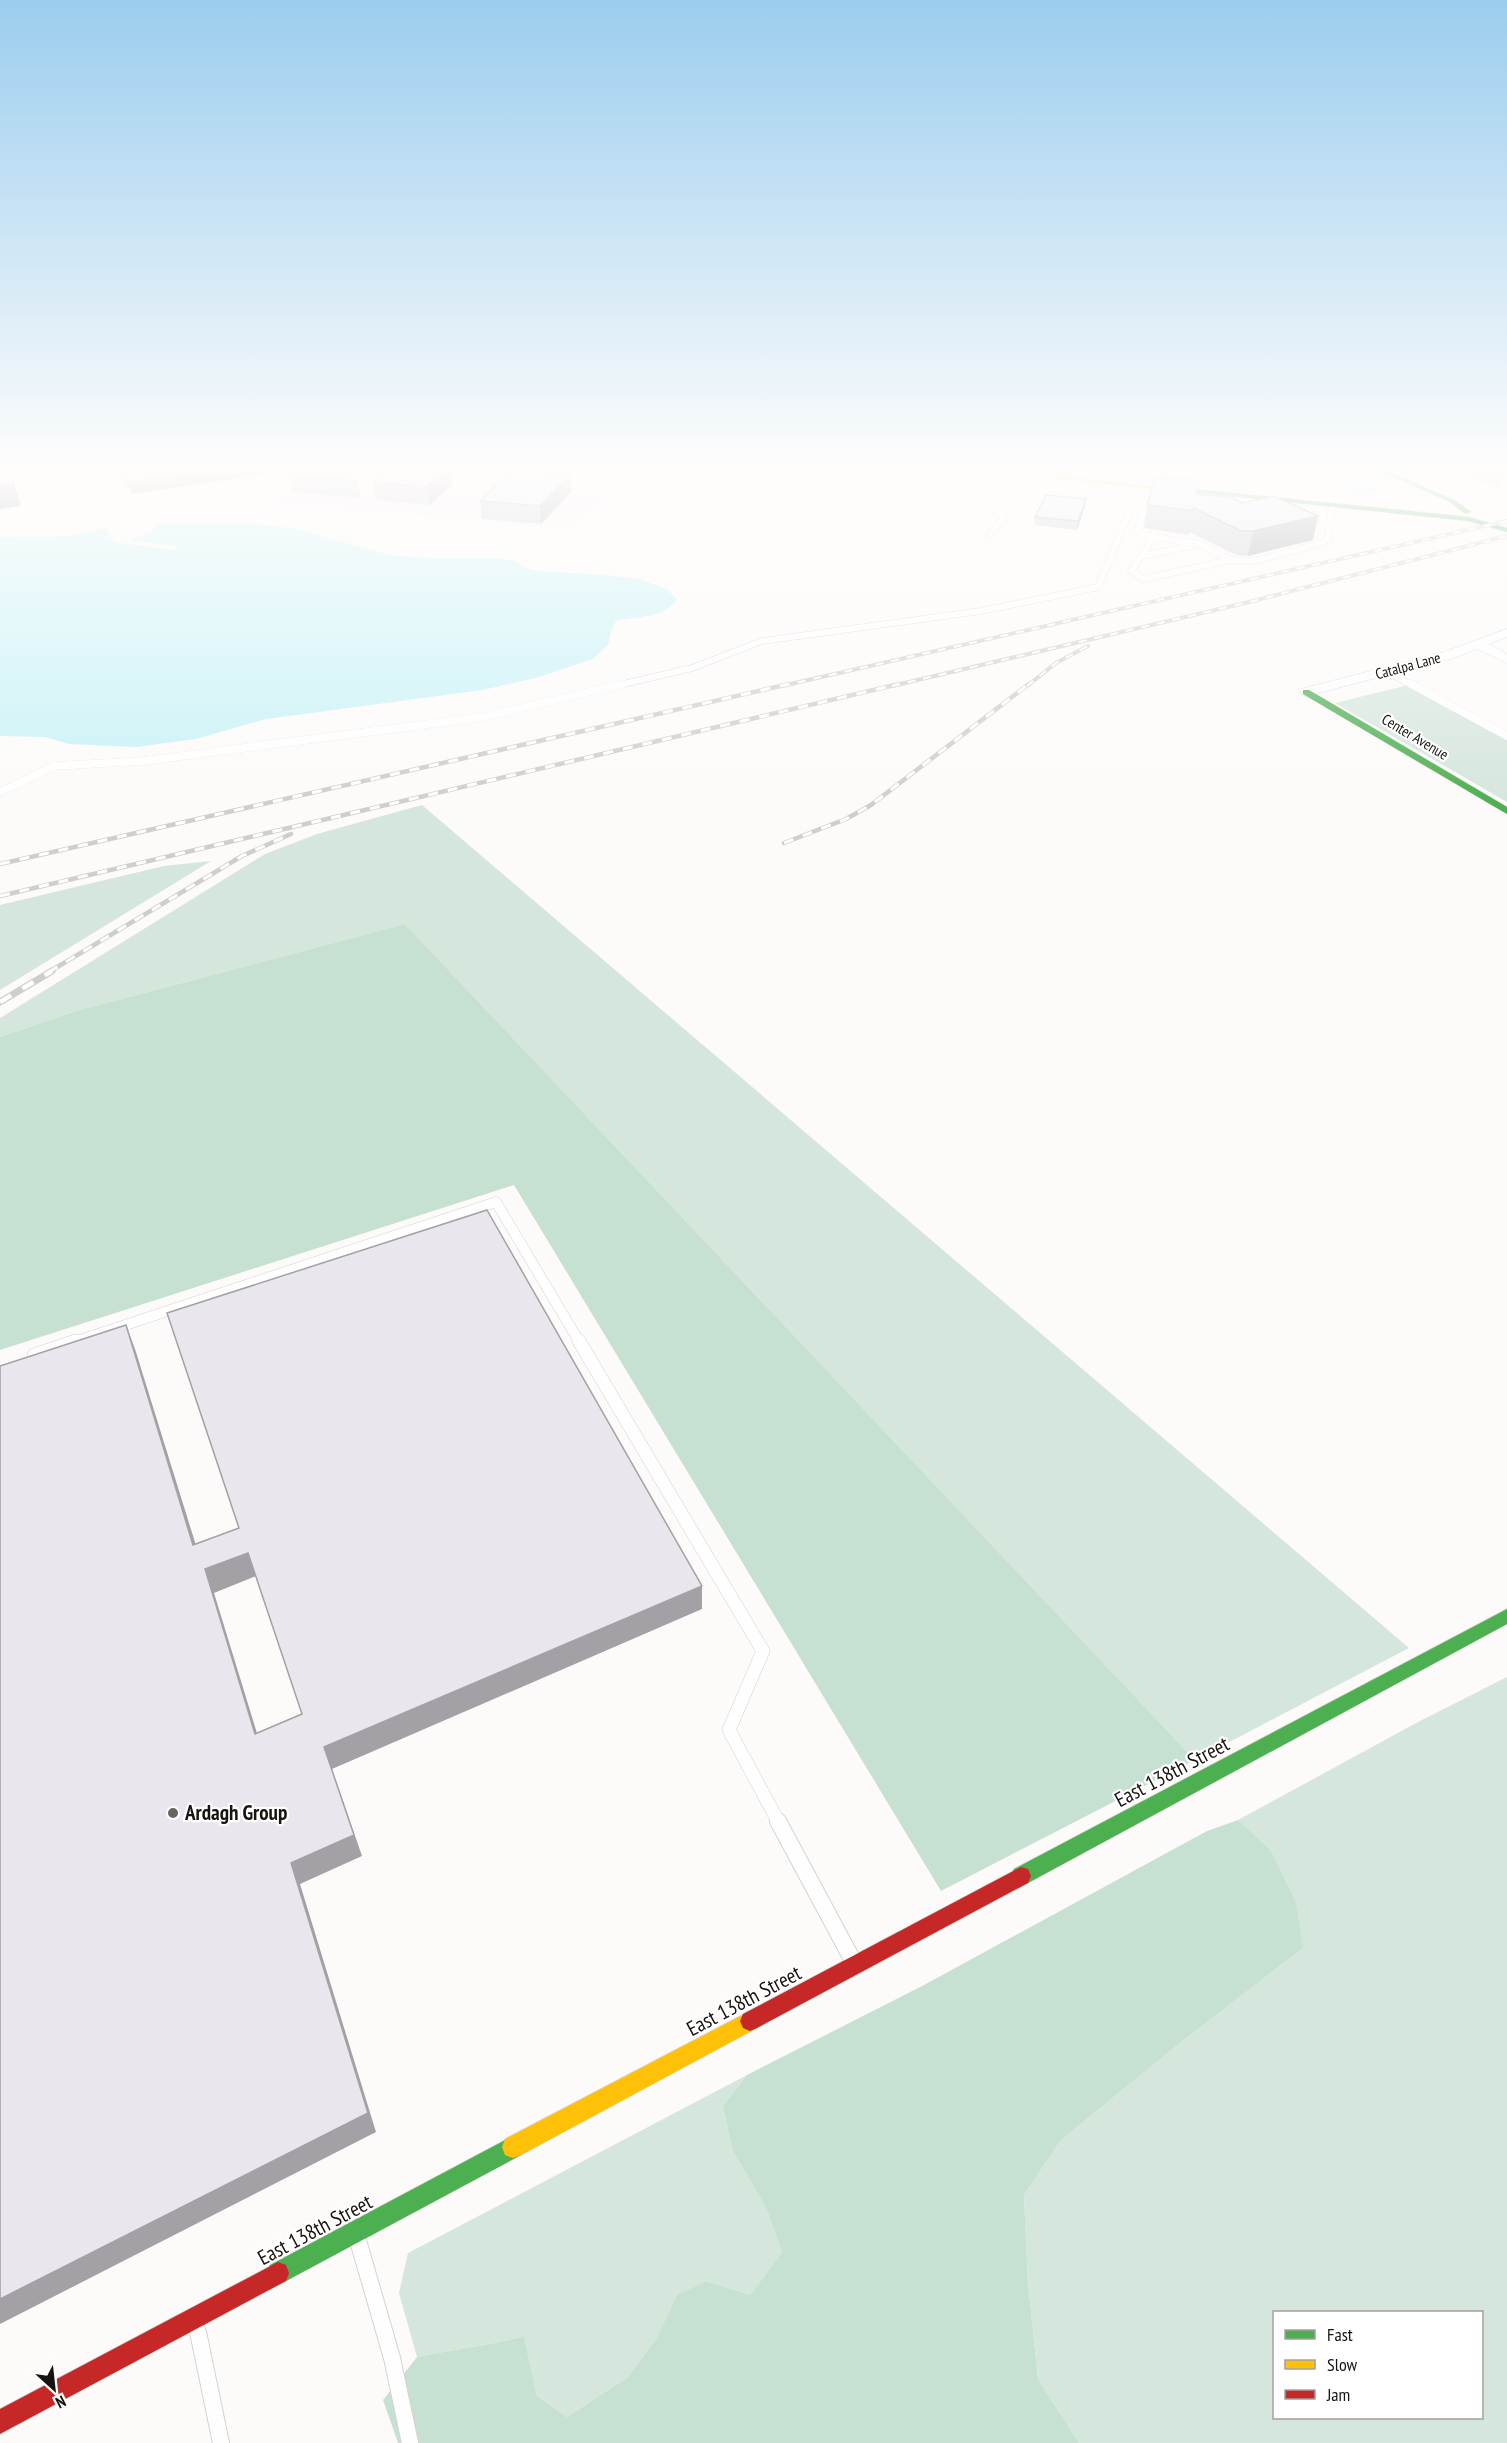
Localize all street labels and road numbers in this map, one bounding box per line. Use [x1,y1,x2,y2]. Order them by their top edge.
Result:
street label: Catalpa Lane [1373,648,1443,683]
street label: Center Avenue [1379,709,1452,764]
street label: East 138th Street [1110,1730,1234,1813]
street label: East 138th Street [682,1959,806,2042]
street label: East 138th Street [253,2188,377,2271]

